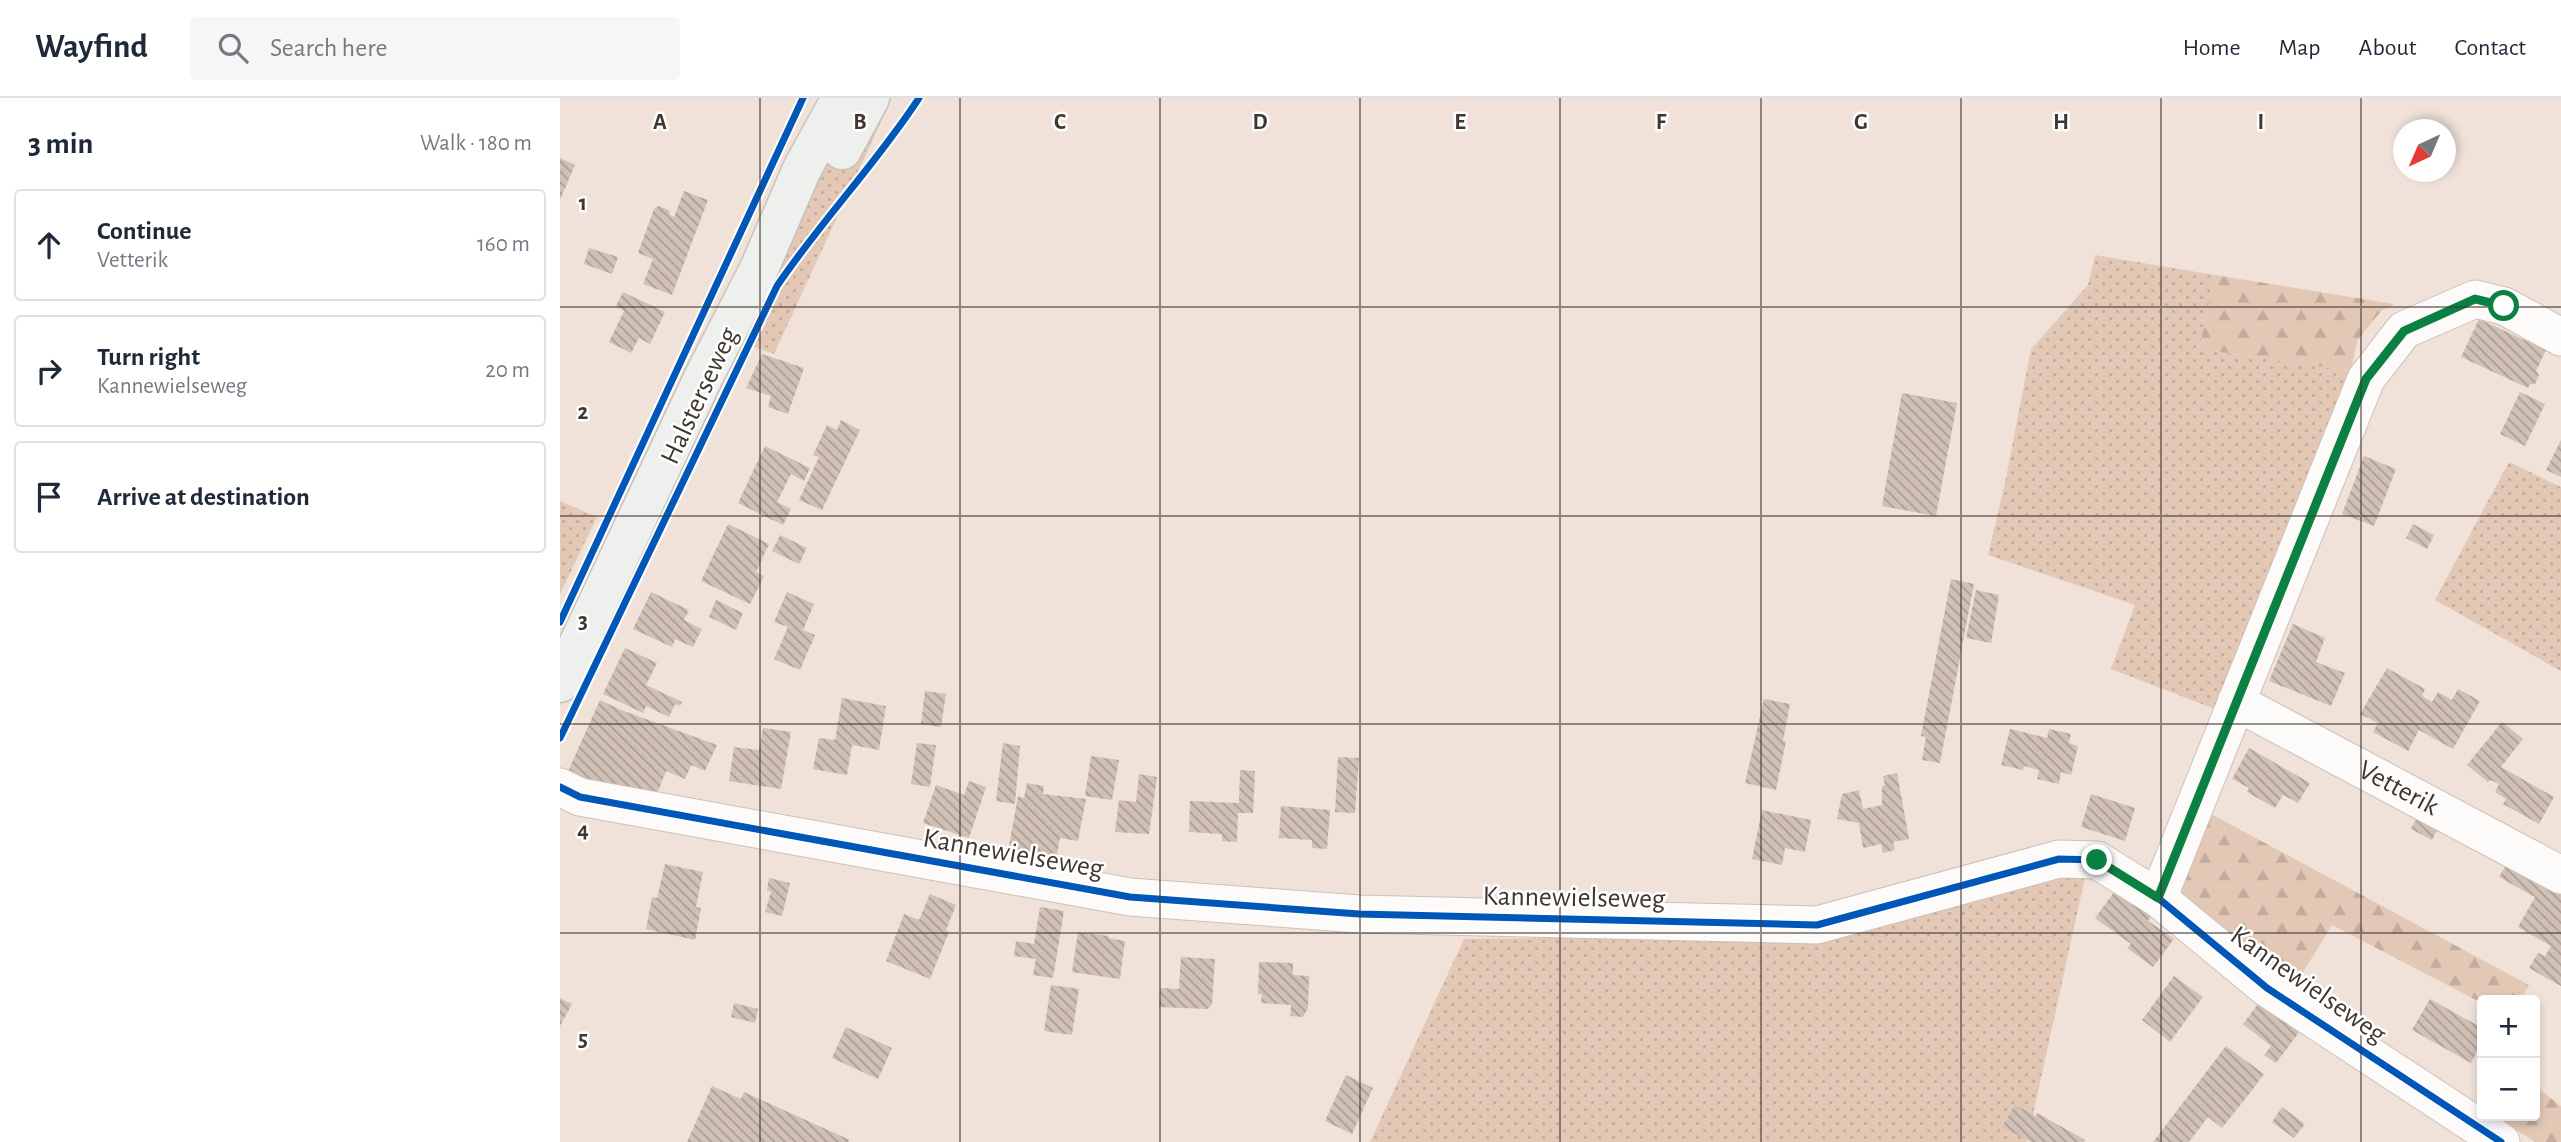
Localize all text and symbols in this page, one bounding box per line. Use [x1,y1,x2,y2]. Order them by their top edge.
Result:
search box [190,17,680,80]
icon: search [214,29,252,67]
text: Wayfind [35,31,148,64]
text: Search here [270,35,387,61]
text: Home [2183,36,2241,60]
text: Map [2279,36,2321,60]
text: About [2359,36,2416,60]
text: Contact [2454,36,2526,60]
text: A [653,111,667,134]
text: B [853,111,867,134]
text: C [1054,111,1066,134]
text: D [1252,111,1268,134]
text: E [1454,111,1466,134]
text: F [1656,111,1667,134]
text: G [1854,111,1868,134]
text: H [2053,111,2069,134]
text: I [2258,111,2264,134]
north arrow [2393,119,2456,182]
text: 3 min [28,129,93,159]
text: Walk · 180 m [420,132,532,155]
text: 1 [579,192,587,215]
text: Continue [97,218,192,244]
icon: ahead [30,226,68,264]
text: 160 m [477,233,530,256]
text: Vetterik [97,249,168,272]
route start [2488,290,2519,321]
street label: Halsterseweg [656,323,744,469]
text: Turn right [97,344,200,370]
icon: right [30,352,68,390]
text: 20 m [485,359,530,382]
text: Kannewielseweg [97,375,247,398]
text: 2 [578,401,589,424]
icon: arrive [30,478,68,516]
text: Arrive at destination [97,484,310,510]
text: 3 [578,610,588,633]
street label: Vetterik [2354,756,2443,821]
text: 4 [577,819,589,842]
street label: Kannewielseweg [921,824,1106,884]
route end [2081,844,2112,875]
street label: Kannewielseweg [1482,882,1666,914]
street label: Kannewielseweg [2225,921,2391,1049]
map controls [2477,995,2540,1121]
button: + [2477,995,2540,1058]
text: 5 [578,1028,588,1051]
button: − [2477,1058,2540,1121]

